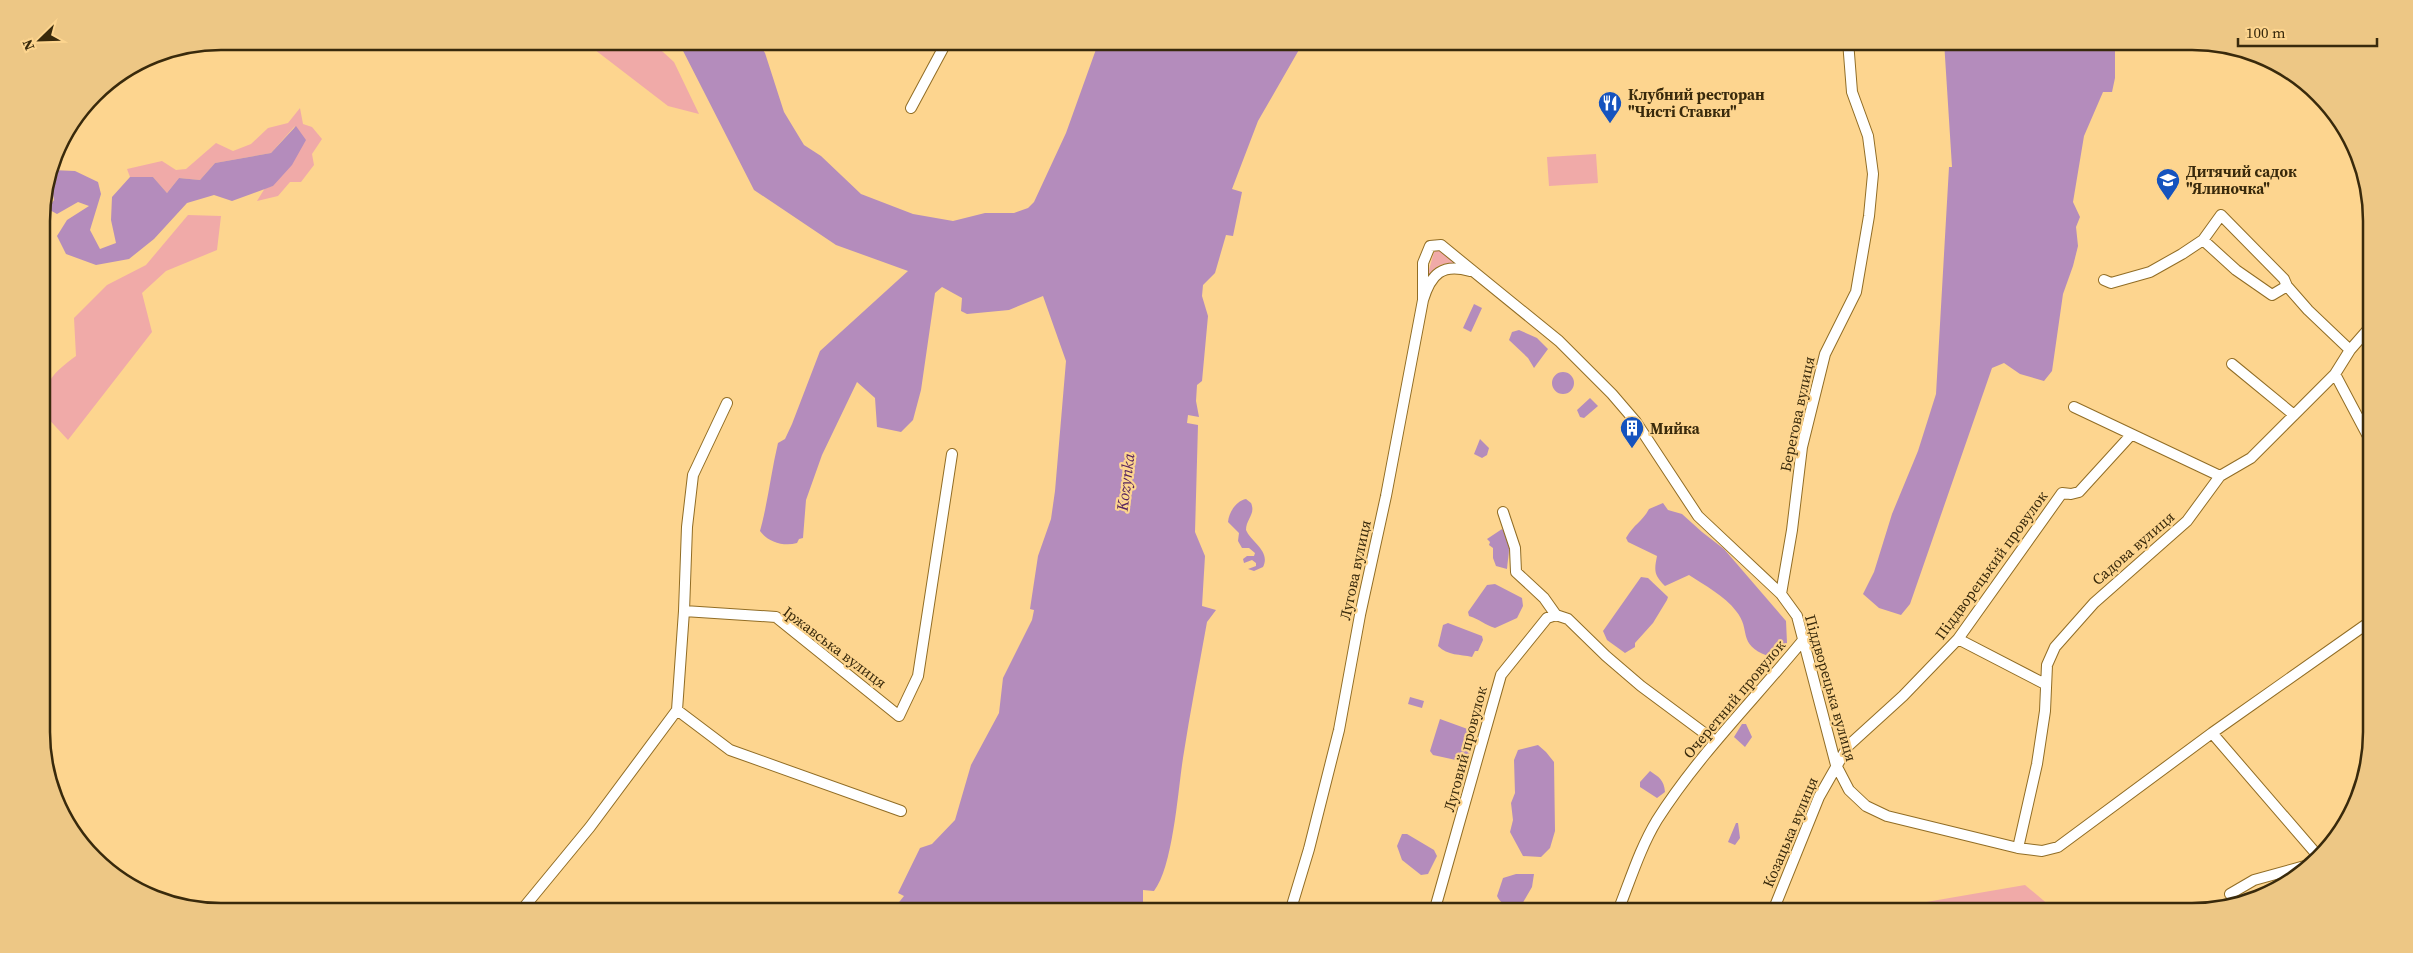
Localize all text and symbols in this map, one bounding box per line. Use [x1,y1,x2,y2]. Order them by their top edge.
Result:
north arrow [15,15,65,65]
scale bar [2238,15,2377,47]
text: 100 m [2246,22,2286,43]
text: N [17,36,39,54]
place label: Клубний ресторан "Чисті Ставки" [1628,84,1765,122]
restaurant icon: Клубний ресторан "Чисті Ставки" [1597,90,1623,124]
place label: Дитячий садок "Ялиночка" [2186,161,2297,199]
school or university icon: Дитячий садок "Ялиночка" [2155,167,2181,201]
street label: Берегова вулиця [1775,354,1819,474]
building icon: Мийка [1619,415,1645,449]
place label: Мийка [1650,418,1701,439]
water label: Kozynka [1110,451,1140,513]
street label: Піддворецький провулок [1930,486,2053,644]
street label: Садова вулиця [2087,506,2179,590]
street label: Лугова вулиця [1334,518,1376,622]
street label: Іржавська вулиця [779,601,891,693]
street label: Піддворецька вулиця [1800,612,1862,764]
street label: Очеретний провулок [1678,635,1790,763]
street label: Луговий провулок [1438,683,1492,814]
street label: Козацька вулиця [1757,774,1823,890]

